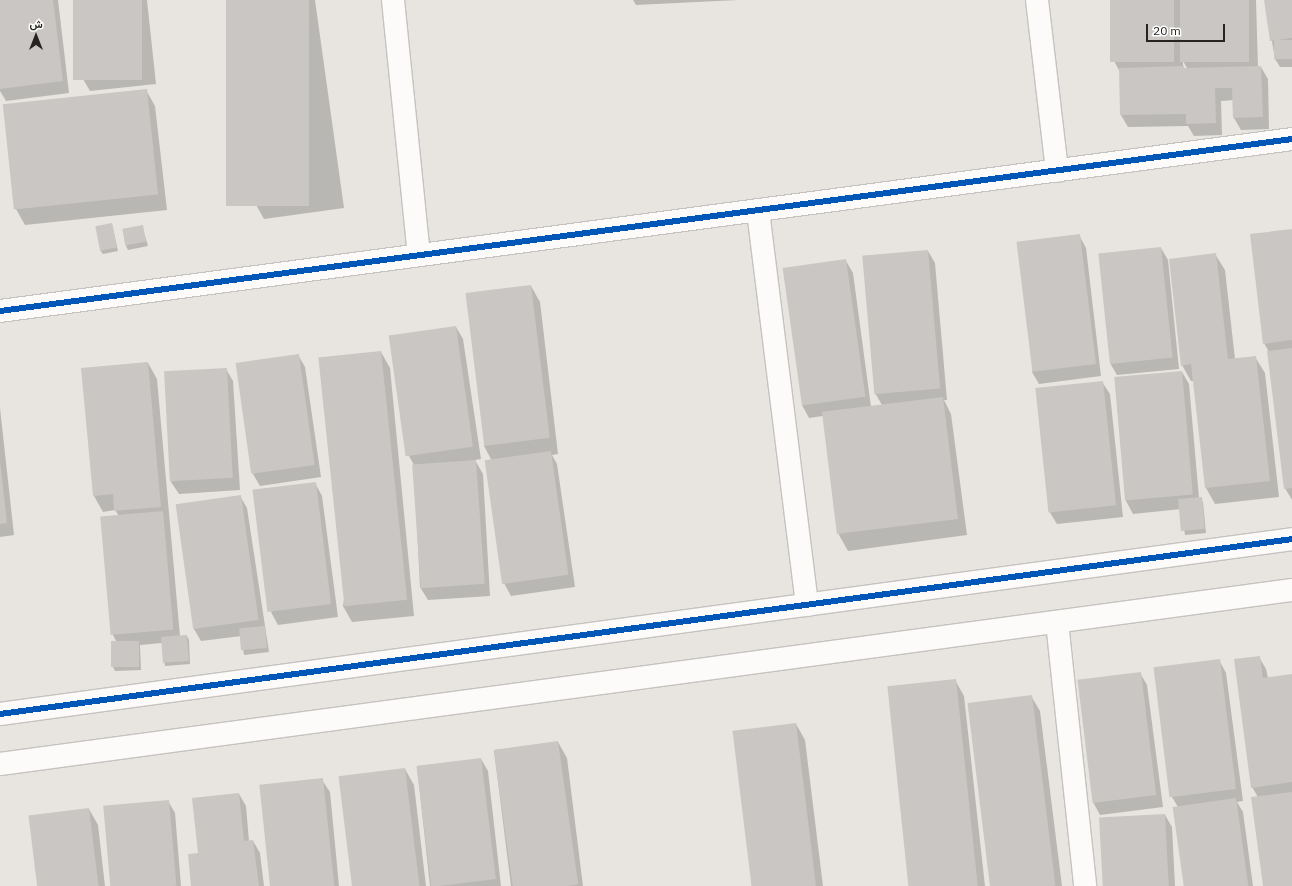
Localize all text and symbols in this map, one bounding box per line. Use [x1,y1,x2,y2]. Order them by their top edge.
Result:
north arrow [16,16,56,56]
scale bar [1148,16,1227,42]
text: ش [29,17,43,31]
text: 20 m [1153,23,1181,38]

